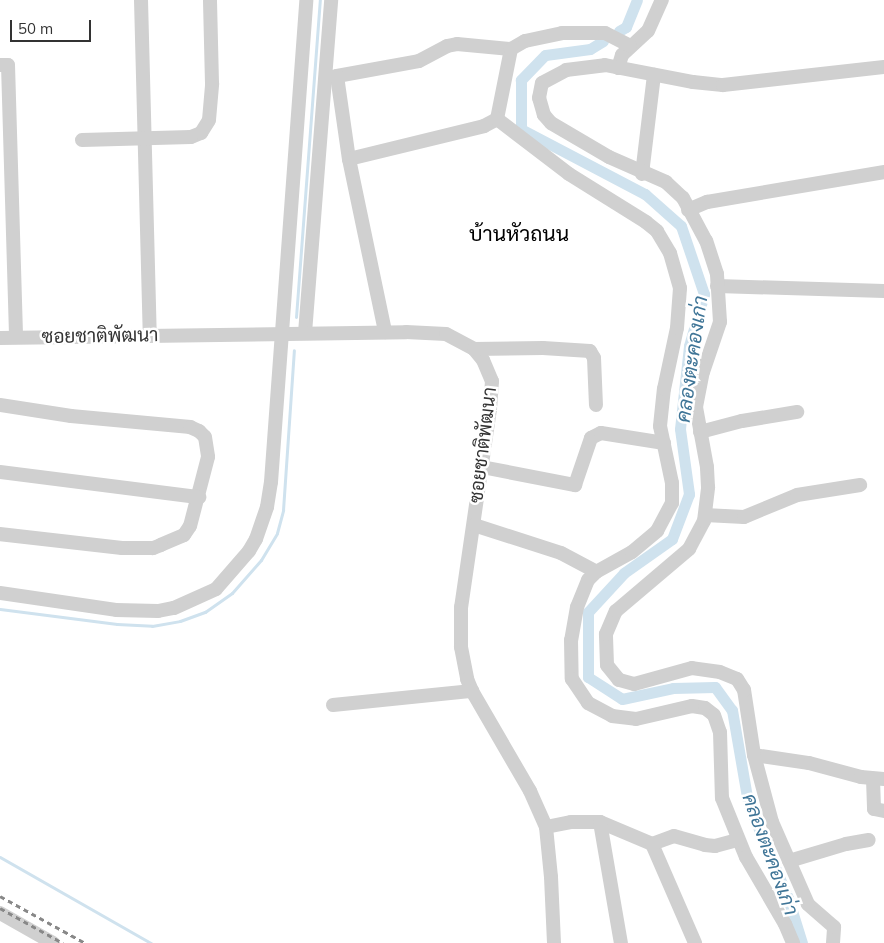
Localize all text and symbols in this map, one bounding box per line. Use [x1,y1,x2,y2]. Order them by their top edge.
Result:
scale bar [12,10,94,42]
text: 50 m [18,19,53,38]
district label: บ้านหัวถนน [469,220,569,246]
water label: คลองตะคองเก่า [670,294,712,424]
street label: ซอยชาติพัฒนา [41,324,159,348]
street label: ซอยชาติพัฒนา [465,386,501,504]
water label: คลองตะคองเก่า [738,790,804,918]

